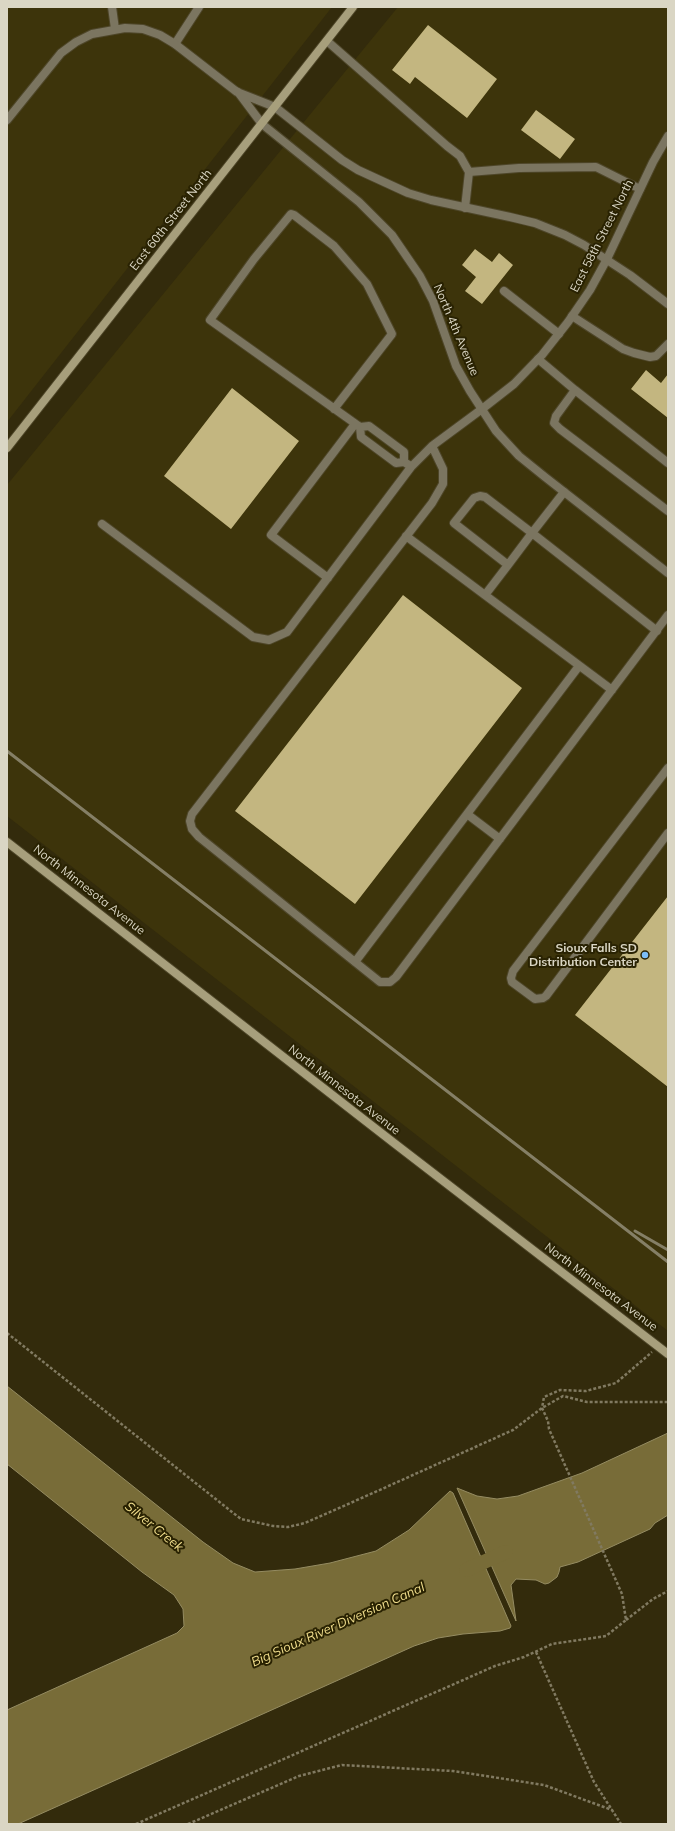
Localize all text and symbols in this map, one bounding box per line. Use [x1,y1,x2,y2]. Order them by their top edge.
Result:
street label: East 60th Street North [127,167,215,273]
street label: East 58th Street North [567,177,637,295]
street label: North 4th Avenue [430,282,482,378]
street label: North Minnesota Avenue [30,842,148,938]
place label: Sioux Falls SD Distribution Center [529,941,637,969]
marker: Sioux Falls SD Distribution Center [640,950,650,960]
street label: North Minnesota Avenue [285,1042,403,1138]
street label: North Minnesota Avenue [542,1240,660,1334]
water label: Silver Creek [122,1499,186,1555]
water label: Big Sioux River Diversion Canal [249,1580,427,1670]

